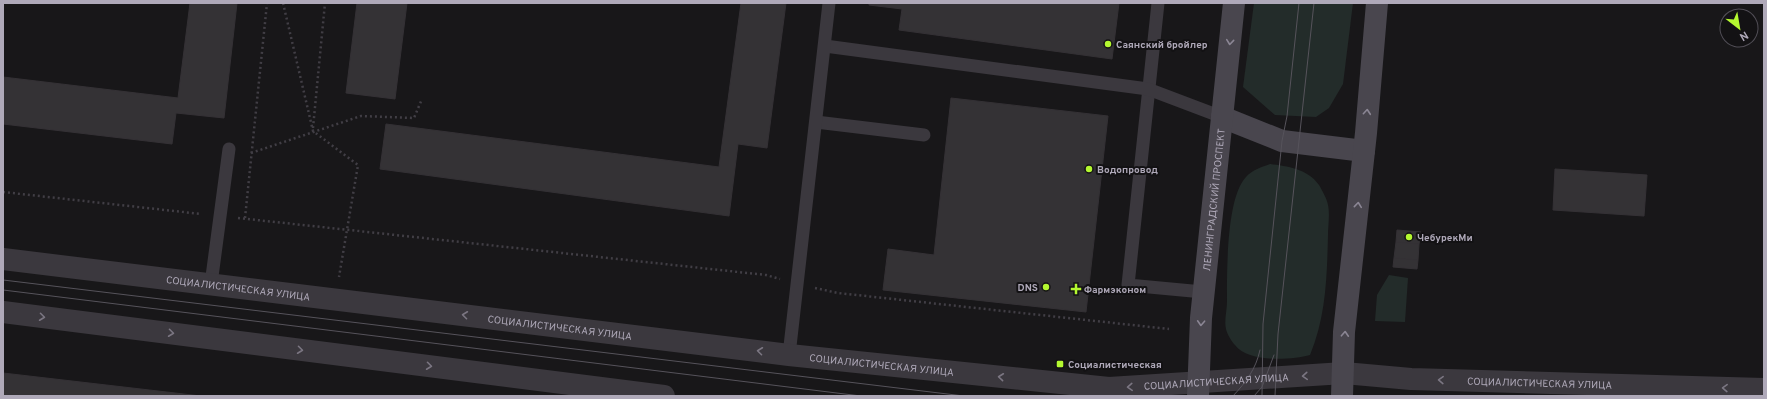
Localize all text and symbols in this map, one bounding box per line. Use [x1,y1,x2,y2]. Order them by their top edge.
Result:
north arrow [1719,8,1759,48]
text: N [1737,28,1751,44]
marker: Саянский бройлер [1103,39,1113,49]
place label: Саянский бройлер [1116,39,1208,52]
one-way arrow [1226,39,1235,45]
one-way arrow [1363,109,1372,115]
street label: ЛЕНИНГРАДСКИЙ ПРОСПЕКТ [1201,128,1229,272]
marker: Водопровод [1084,164,1094,174]
place label: Водопровод [1097,164,1158,177]
one-way arrow [1353,202,1362,208]
marker: ЧебурекМи [1404,232,1414,242]
place label: ЧебурекМи [1417,232,1473,245]
street label: СОЦИАЛИСТИЧЕСКАЯ УЛИЦА [165,274,311,305]
place label: DNS [1018,282,1038,295]
marker: DNS [1041,282,1051,292]
marker: Фармэконом [1071,284,1081,294]
place label: Фармэконом [1084,284,1146,297]
one-way arrow [462,311,468,320]
one-way arrow [39,312,45,321]
street label: СОЦИАЛИСТИЧЕСКАЯ УЛИЦА [487,313,633,344]
one-way arrow [1196,320,1205,326]
one-way arrow [168,329,174,338]
one-way arrow [1340,331,1349,337]
one-way arrow [297,345,303,354]
one-way arrow [757,347,763,356]
street label: СОЦИАЛИСТИЧЕСКАЯ УЛИЦА [809,352,955,380]
marker: Социалистическая [1055,359,1065,369]
place label: Социалистическая [1068,359,1162,372]
one-way arrow [426,361,432,370]
one-way arrow [1302,371,1308,380]
one-way arrow [998,372,1004,381]
street label: СОЦИАЛИСТИЧЕСКАЯ УЛИЦА [1143,372,1289,394]
one-way arrow [1438,375,1444,384]
street label: СОЦИАЛИСТИЧЕСКАЯ УЛИЦА [1467,376,1613,393]
one-way arrow [1127,383,1133,391]
one-way arrow [1722,384,1728,392]

